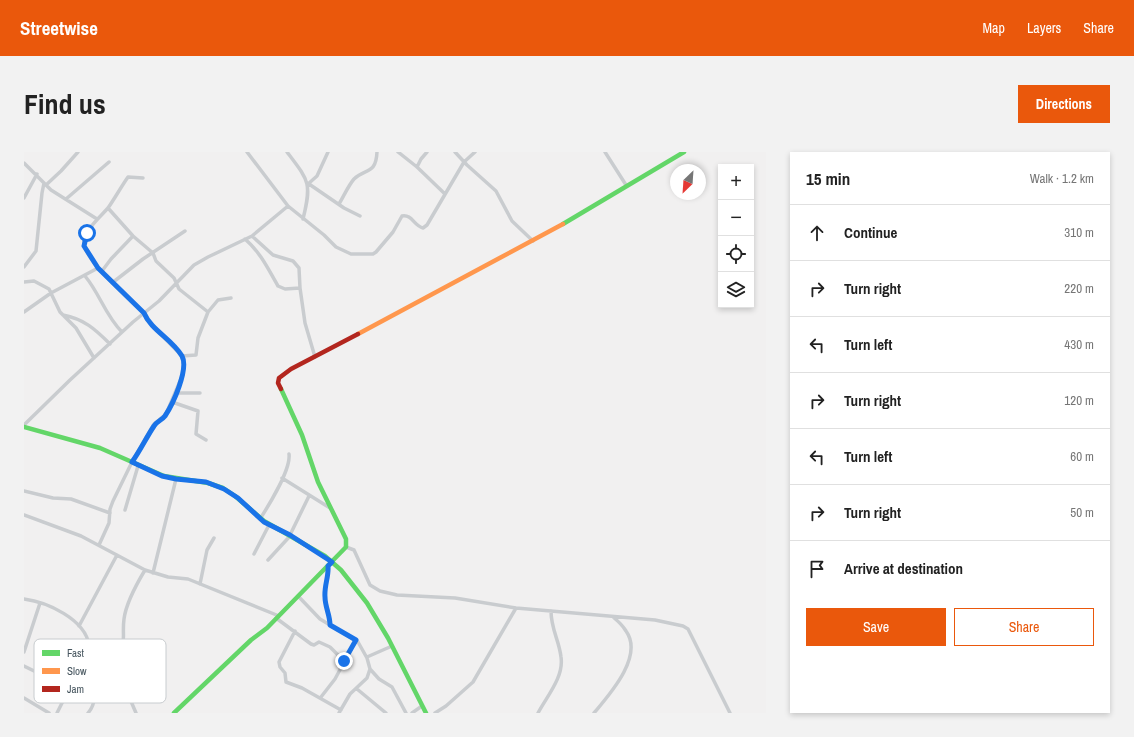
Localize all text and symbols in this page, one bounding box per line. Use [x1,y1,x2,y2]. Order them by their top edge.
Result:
text: Streetwise [20,15,98,41]
text: Map [983,19,1005,37]
text: Layers [1027,19,1061,37]
text: Share [1083,19,1114,37]
text: Find us [24,85,106,123]
button: Directions [1018,85,1110,123]
north arrow [670,164,706,200]
map controls [718,164,754,308]
button: + [718,164,754,200]
text: 15 min [806,167,850,190]
text: Walk · 1.2 km [1030,170,1094,187]
button: − [718,200,754,236]
icon: ahead [806,222,828,244]
text: Continue [844,222,897,243]
route start [78,224,96,242]
text: 310 m [1064,224,1094,241]
button: locate [718,236,754,272]
button: layers [718,272,754,308]
icon: right [806,278,828,300]
text: Turn right [844,278,901,299]
text: 220 m [1064,280,1094,297]
icon: left [806,334,828,356]
text: Turn left [844,334,892,355]
text: 430 m [1064,336,1094,353]
icon: right [806,390,828,412]
text: Turn right [844,390,901,411]
text: 120 m [1064,392,1094,409]
icon: left [806,446,828,468]
text: Turn left [844,446,892,467]
text: 60 m [1070,448,1094,465]
icon: right [806,502,828,524]
text: Turn right [844,502,901,523]
text: 50 m [1070,504,1094,521]
icon: arrive [806,558,828,580]
text: Arrive at destination [844,558,963,579]
button: Save [806,608,946,646]
button: Share [954,608,1094,646]
legend [34,639,166,703]
text: Fast [67,646,85,660]
route end [335,652,353,670]
text: Slow [67,664,87,678]
text: Jam [67,682,84,696]

